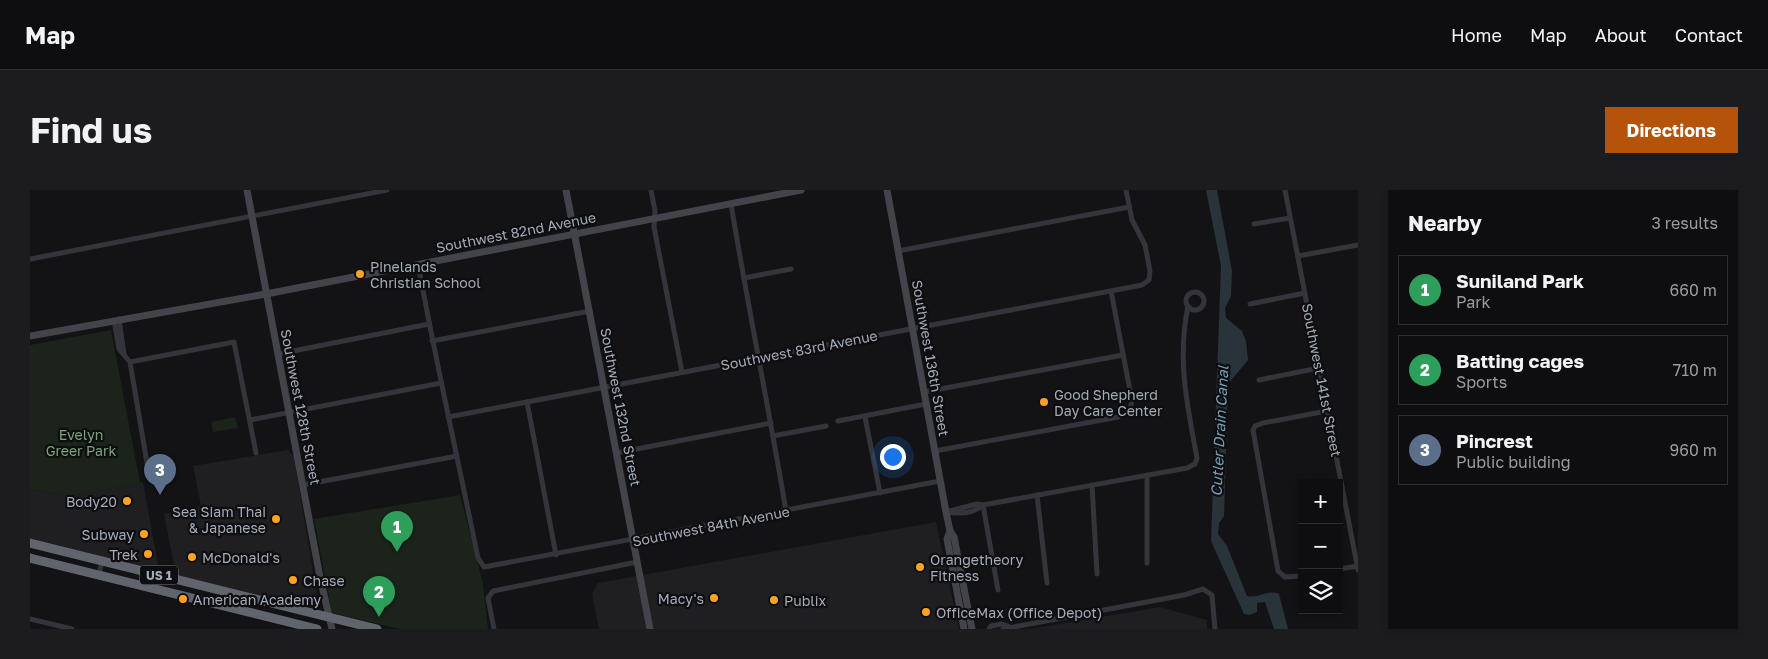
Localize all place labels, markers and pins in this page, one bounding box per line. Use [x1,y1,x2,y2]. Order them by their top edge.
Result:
place label: Pinelands Christian School [370,258,481,291]
marker: Pinelands Christian School [354,268,366,280]
place label: Good Shepherd Day Care Center [1054,386,1163,419]
marker: Good Shepherd Day Care Center [1038,396,1050,408]
pin: 3 [144,454,176,495]
place label: Body20 [66,493,117,510]
marker: Body20 [121,495,133,507]
place label: Sea Siam Thai & Japanese [172,503,266,536]
pin: 1 [381,511,413,552]
marker: Sea Siam Thai & Japanese [270,513,282,525]
place label: Subway [82,526,134,543]
marker: Subway [138,528,150,540]
place label: Trek [109,546,138,563]
marker: Trek [142,548,154,560]
place label: McDonald's [202,549,280,566]
marker: McDonald's [186,551,198,563]
place label: Orangetheory Fitness [930,551,1024,584]
marker: Orangetheory Fitness [914,561,926,573]
place label: Chase [303,572,345,589]
marker: Chase [287,574,299,586]
pin: 2 [363,576,395,617]
place label: Macy's [658,590,704,607]
place label: American Academy [193,591,321,608]
marker: Macy's [708,592,720,604]
place label: Publix [784,592,826,609]
marker: American Academy [177,593,189,605]
marker: Publix [768,594,780,606]
place label: OfficeMax (Office Depot) [936,604,1102,621]
marker: OfficeMax (Office Depot) [920,606,932,618]

